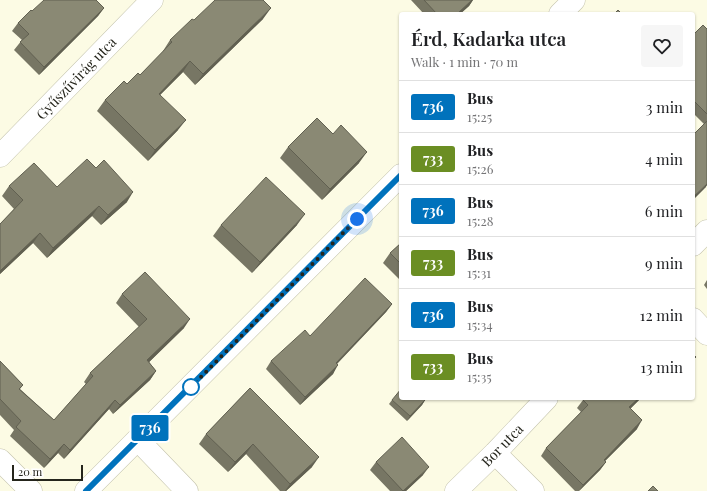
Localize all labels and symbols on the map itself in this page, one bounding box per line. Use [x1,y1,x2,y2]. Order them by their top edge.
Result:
street label: Gyűszűvirág utca [32,33,120,123]
your location [347,209,367,229]
unlabelled marker [182,378,200,396]
line badge: 736 [127,415,173,441]
street label: Bor utca [477,419,527,471]
scale bar [12,463,83,482]

